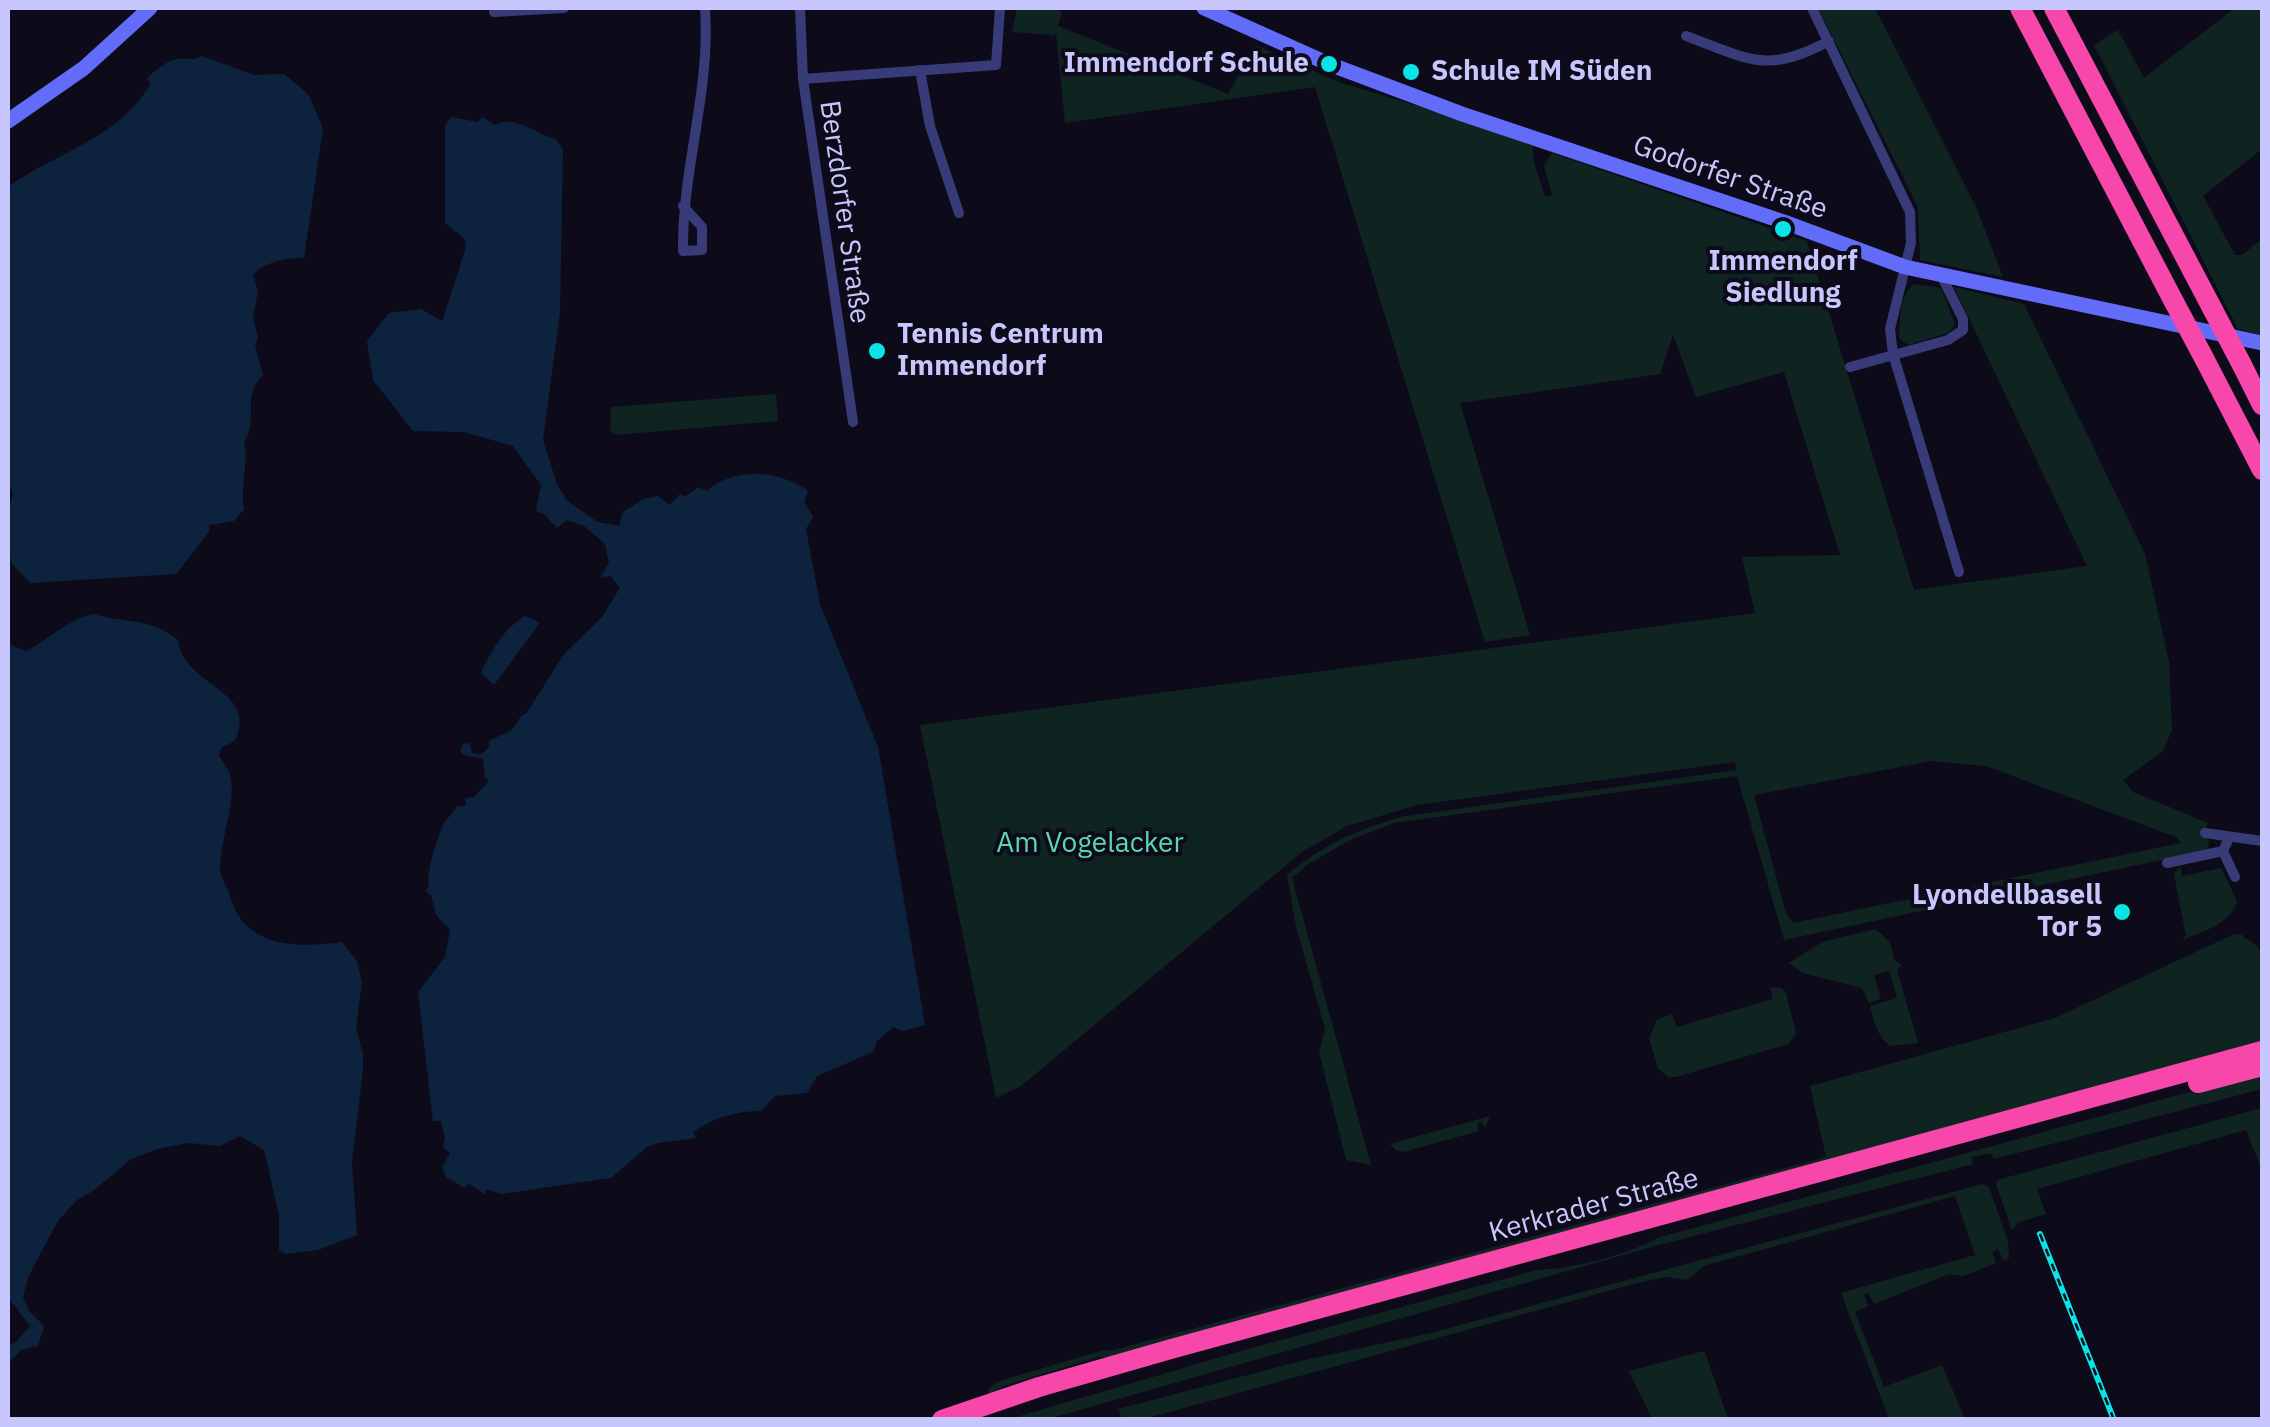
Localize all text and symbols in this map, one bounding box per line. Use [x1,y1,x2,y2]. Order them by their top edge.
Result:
place label: Immendorf Schule [1064,47,1309,81]
marker: Immendorf Schule [1318,53,1340,75]
place label: Schule IM Süden [1431,55,1652,89]
marker: Schule IM Süden [1400,61,1422,83]
street label: Berzdorfer Straße [812,98,876,326]
street label: Godorfer Straße [1628,129,1832,227]
marker: Immendorf Siedlung [1772,218,1794,240]
place label: Immendorf Siedlung [1708,245,1858,311]
place label: Tennis Centrum Immendorf [897,318,1104,384]
marker: Tennis Centrum Immendorf [866,340,888,362]
park label: Am Vogelacker [996,827,1184,861]
place label: Lyondellbasell Tor 5 [1912,879,2102,945]
marker: Lyondellbasell Tor 5 [2111,901,2133,923]
street label: Kerkrader Straße [1486,1162,1702,1250]

